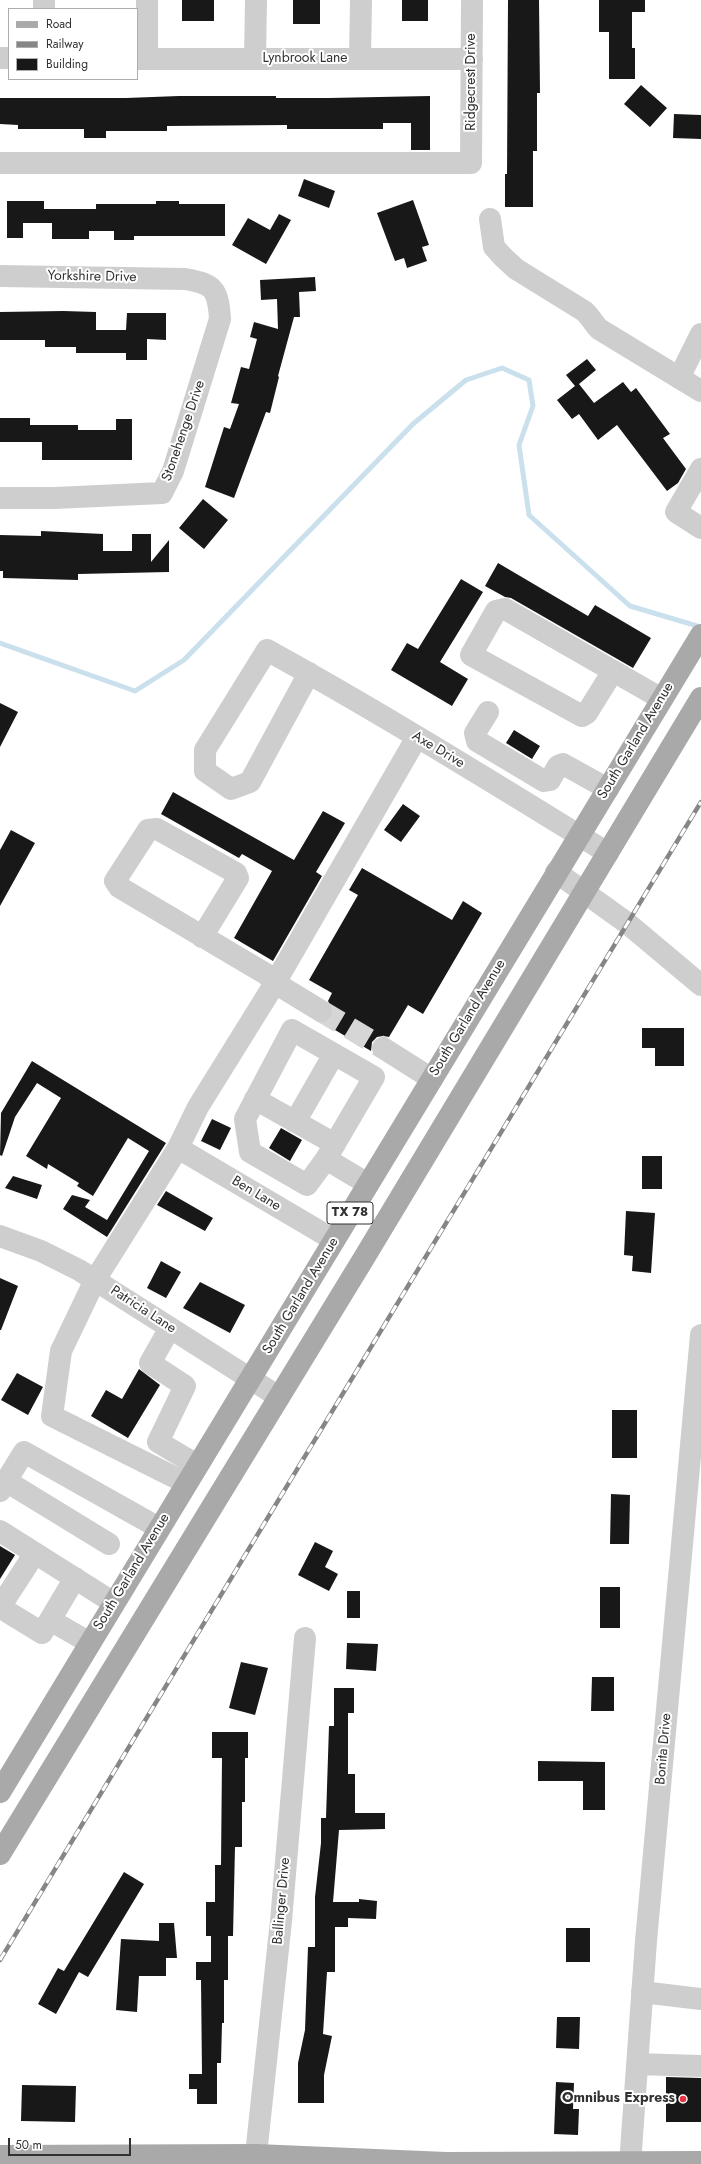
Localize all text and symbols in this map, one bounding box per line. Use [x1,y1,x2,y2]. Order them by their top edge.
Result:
legend [8,8,138,80]
text: Road [46,15,72,33]
street label: Ridgecrest Drive [464,33,480,131]
text: Railway [46,35,84,53]
street label: Lynbrook Lane [263,51,347,67]
text: Building [46,55,88,73]
street label: Yorkshire Drive [47,268,137,286]
street label: Stonehenge Drive [159,378,209,484]
street label: South Garland Avenue [595,680,677,802]
street label: Axe Drive [409,728,467,772]
street label: South Garland Avenue [427,957,509,1079]
street label: Ben Lane [228,1173,284,1215]
road number: TX 78 [327,1202,373,1224]
street label: South Garland Avenue [260,1235,342,1357]
street label: Patricia Lane [107,1283,179,1337]
street label: South Garland Avenue [91,1511,173,1633]
street label: Bonita Drive [653,1712,675,1786]
street label: Ballinger Drive [270,1857,294,1945]
place label: Omnibus Express [562,2091,675,2107]
marker: Omnibus Express [678,2094,688,2104]
scale bar [10,2130,133,2156]
text: 50 m [15,2136,42,2154]

